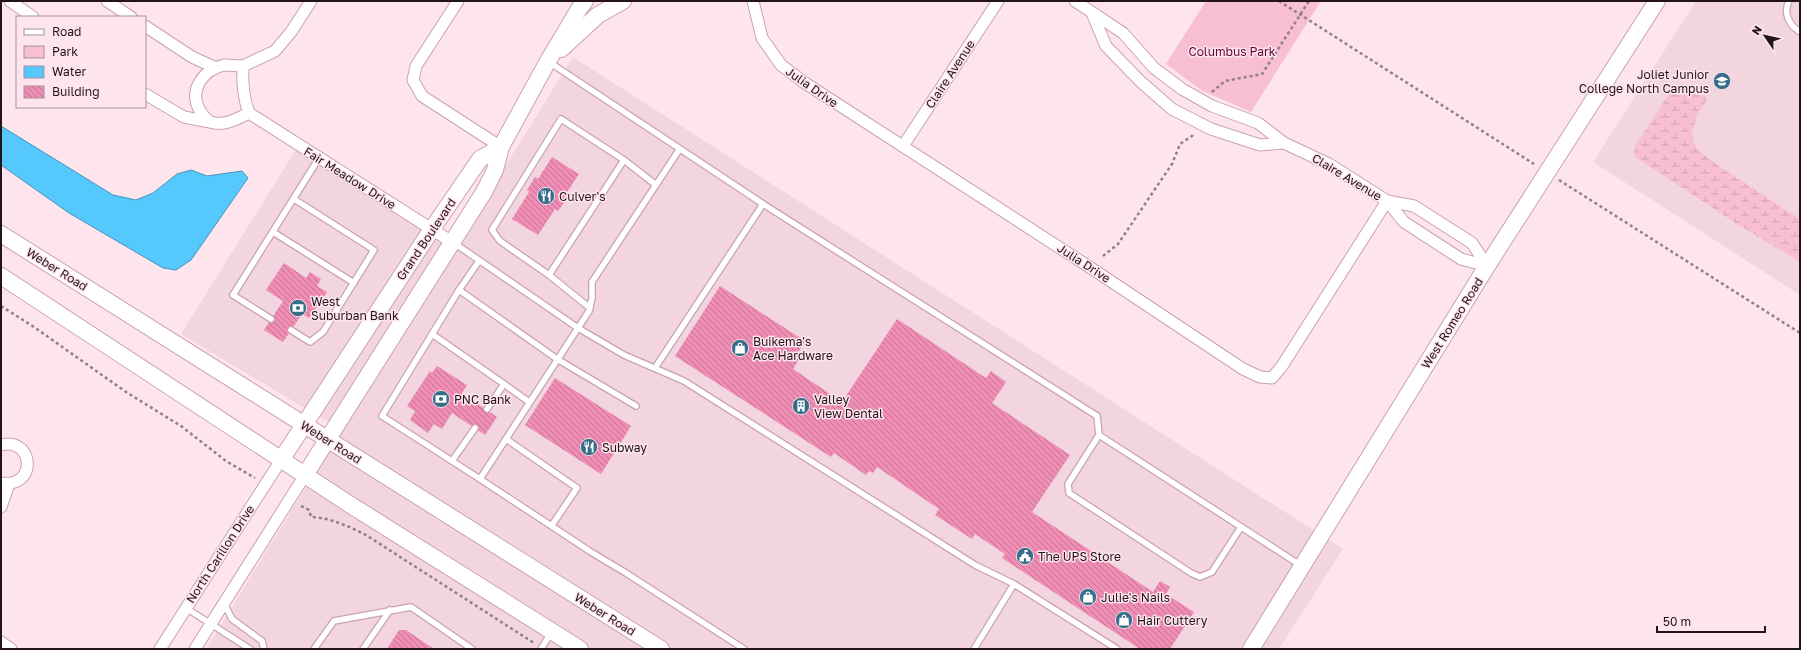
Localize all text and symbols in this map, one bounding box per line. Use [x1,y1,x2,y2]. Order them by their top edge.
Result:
legend [16,16,146,108]
north arrow [1745,16,1785,56]
text: N [1749,23,1764,37]
text: Road [52,24,81,39]
street label: Claire Avenue [922,37,978,111]
text: Park [52,44,78,59]
park label: Columbus Park [1188,44,1276,59]
text: Water [52,64,86,79]
street label: Julia Drive [783,64,841,111]
place label: Joliet Junior College North Campus [1579,67,1709,96]
school or university icon: Joliet Junior College North Campus [1712,71,1732,91]
text: Building [52,84,100,99]
street label: Fair Meadow Drive [301,144,399,212]
street label: Claire Avenue [1309,150,1385,204]
restaurant icon: Culver's [536,186,556,206]
place label: Culver's [559,189,606,204]
street label: Grand Boulevard [393,195,459,283]
street label: Julia Drive [1055,240,1113,286]
street label: Weber Road [24,244,90,294]
street label: West Romeo Road [1418,275,1486,371]
place label: West Suburban Bank [311,294,399,323]
bank icon: West Suburban Bank [288,298,308,318]
place label: Buikema's Ace Hardware [753,334,833,363]
shop icon: Buikema's Ace Hardware [730,338,750,358]
bank icon: PNC Bank [431,389,451,409]
place label: PNC Bank [454,392,511,407]
place label: Valley View Dental [814,392,883,421]
building icon: Valley View Dental [791,396,811,416]
street label: Weber Road [298,417,364,467]
restaurant icon: Subway [579,437,599,457]
place label: Subway [602,440,647,455]
street label: North Carillon Drive [183,502,257,606]
public building icon: The UPS Store [1015,546,1035,566]
place label: The UPS Store [1038,549,1121,564]
shop icon: Julie's Nails [1078,587,1098,607]
street label: Weber Road [572,589,638,639]
place label: Julie's Nails [1101,590,1170,605]
scale bar [1657,608,1765,634]
shop icon: Hair Cuttery [1114,610,1134,630]
place label: Hair Cuttery [1137,613,1208,628]
text: 50 m [1663,614,1691,629]

